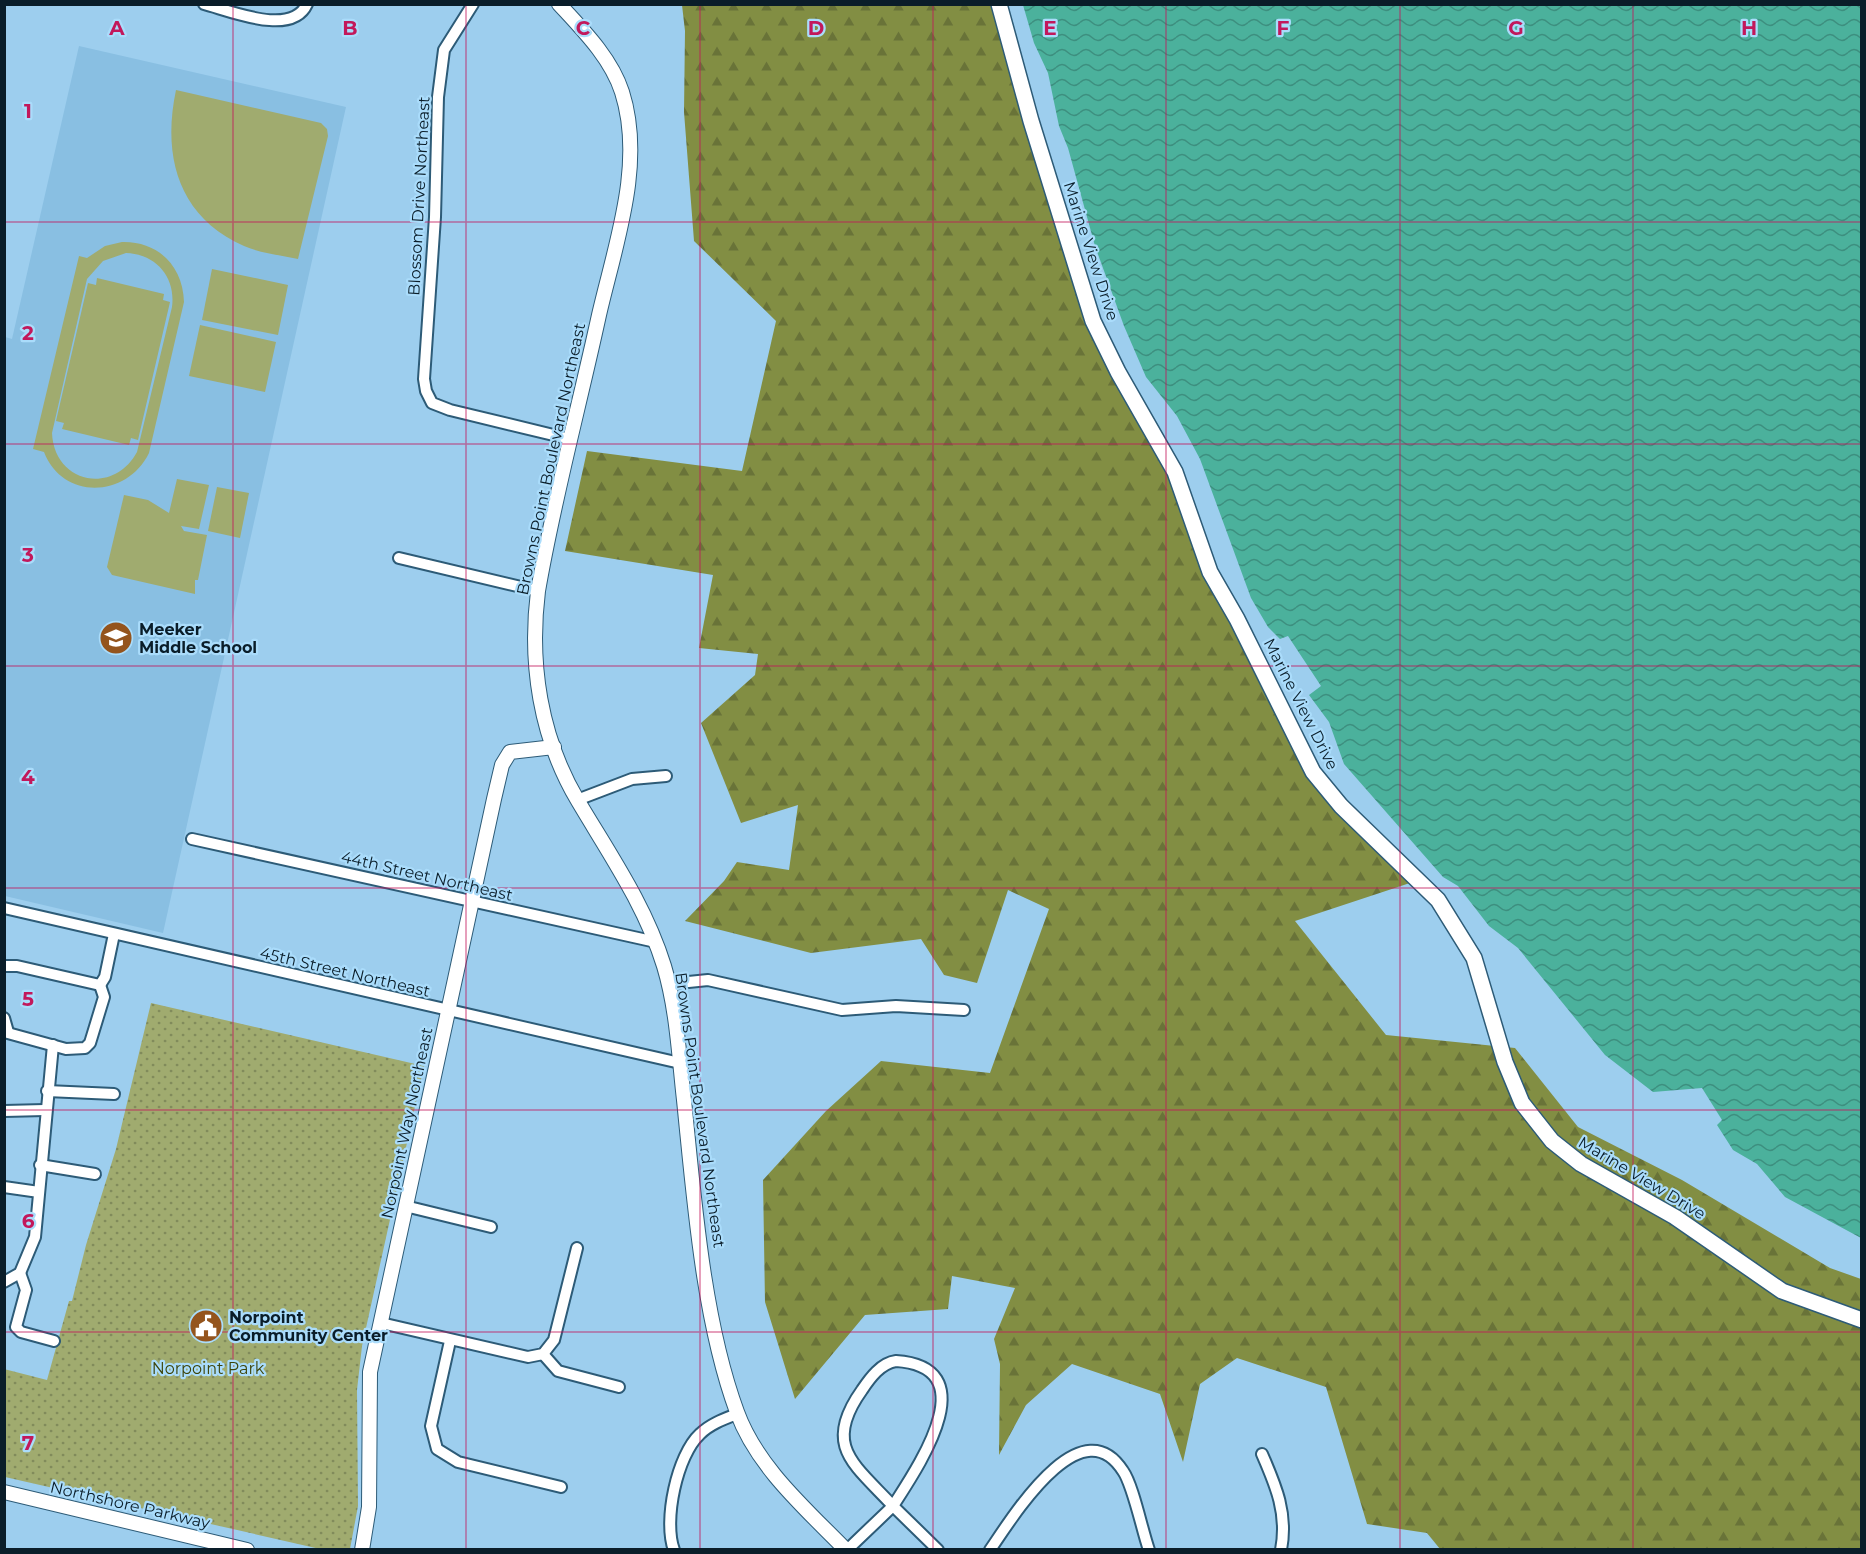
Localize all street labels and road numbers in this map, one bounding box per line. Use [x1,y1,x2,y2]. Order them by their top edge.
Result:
street label: Blossom Drive Northeast [404,95,434,296]
street label: Marine View Drive [1060,179,1122,323]
street label: Browns Point Boulevard Northeast [513,321,589,597]
street label: Marine View Drive [1260,635,1342,773]
street label: 44th Street Northeast [339,847,515,905]
street label: 45th Street Northeast [258,943,432,1001]
street label: Browns Point Boulevard Northeast [671,971,729,1249]
street label: Norpoint Way Northeast [377,1025,437,1220]
street label: Marine View Drive [1575,1133,1709,1223]
street label: Northshore Parkway [48,1477,212,1533]

